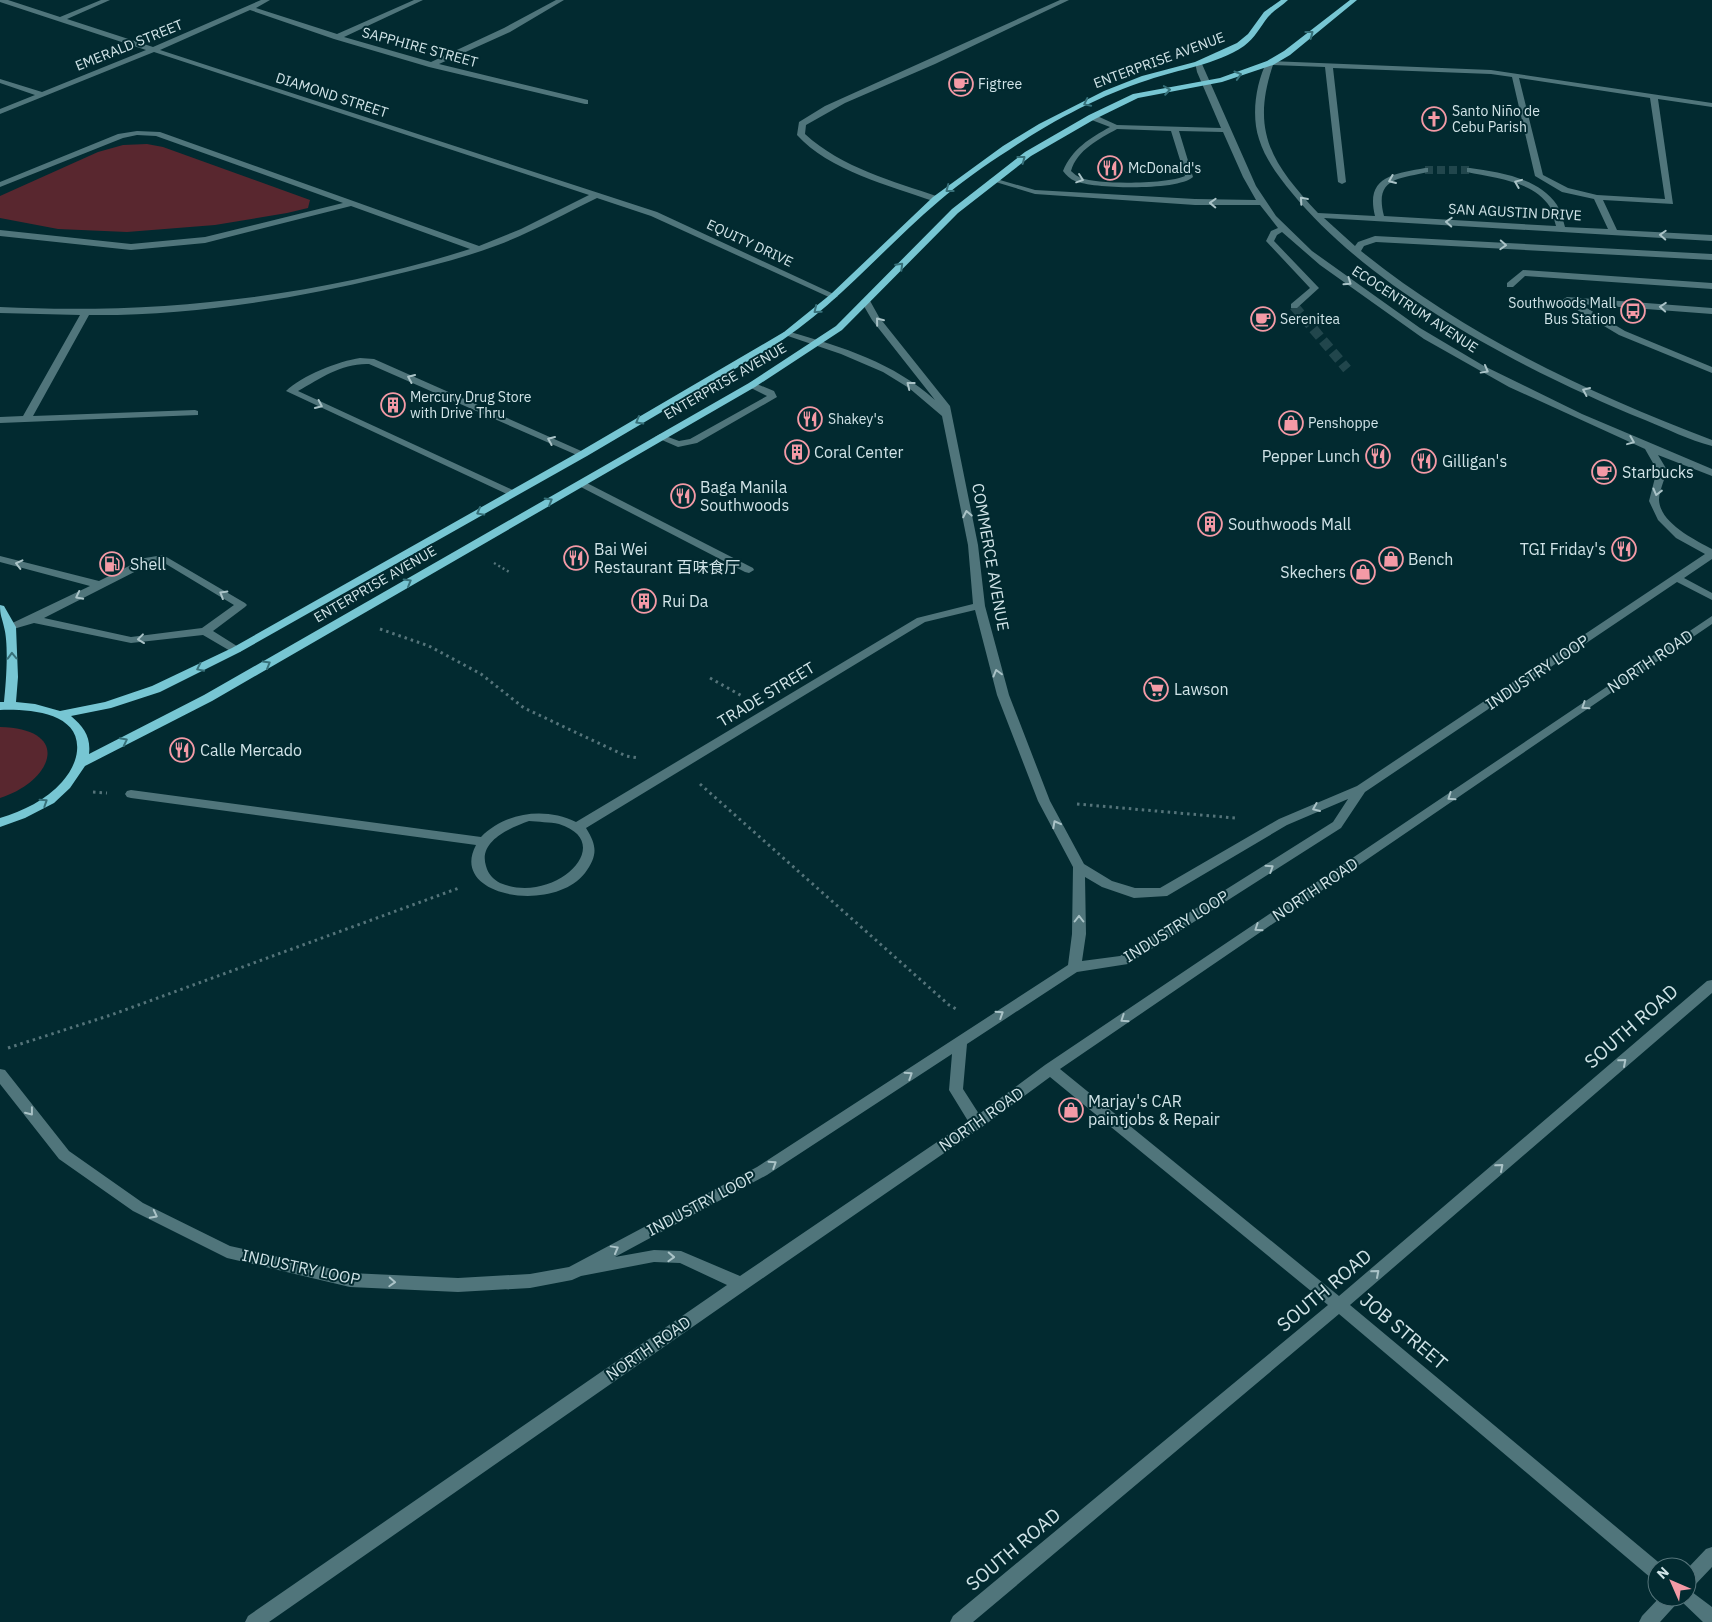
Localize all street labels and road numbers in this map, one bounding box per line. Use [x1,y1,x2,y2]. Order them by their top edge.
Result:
street label: EMERALD STREET [73,15,185,75]
street label: SAPPHIRE STREET [360,23,480,71]
street label: ENTERPRISE AVENUE [1091,28,1227,92]
street label: DIAMOND STREET [274,68,390,122]
street label: SAN AGUSTIN DRIVE [1448,200,1582,224]
street label: EQUITY DRIVE [704,215,796,271]
street label: ECOCENTRUM AVENUE [1348,261,1482,357]
street label: ENTERPRISE AVENUE [661,339,789,423]
street label: COMMERCE AVENUE [968,482,1014,632]
street label: ENTERPRISE AVENUE [311,542,439,626]
street label: NORTH ROAD [1603,625,1697,697]
street label: INDUSTRY LOOP [1482,630,1593,714]
street label: TRADE STREET [714,657,818,731]
street label: NORTH ROAD [1268,853,1362,925]
street label: INDUSTRY LOOP [1120,885,1233,966]
street label: SOUTH ROAD [1579,979,1683,1073]
street label: NORTH ROAD [935,1082,1027,1156]
street label: INDUSTRY LOOP [643,1166,759,1240]
street label: SOUTH ROAD [1272,1243,1376,1337]
street label: INDUSTRY LOOP [240,1245,362,1289]
street label: JOB STREET [1355,1287,1453,1375]
street label: NORTH ROAD [602,1311,694,1385]
street label: SOUTH ROAD [961,1502,1065,1596]

